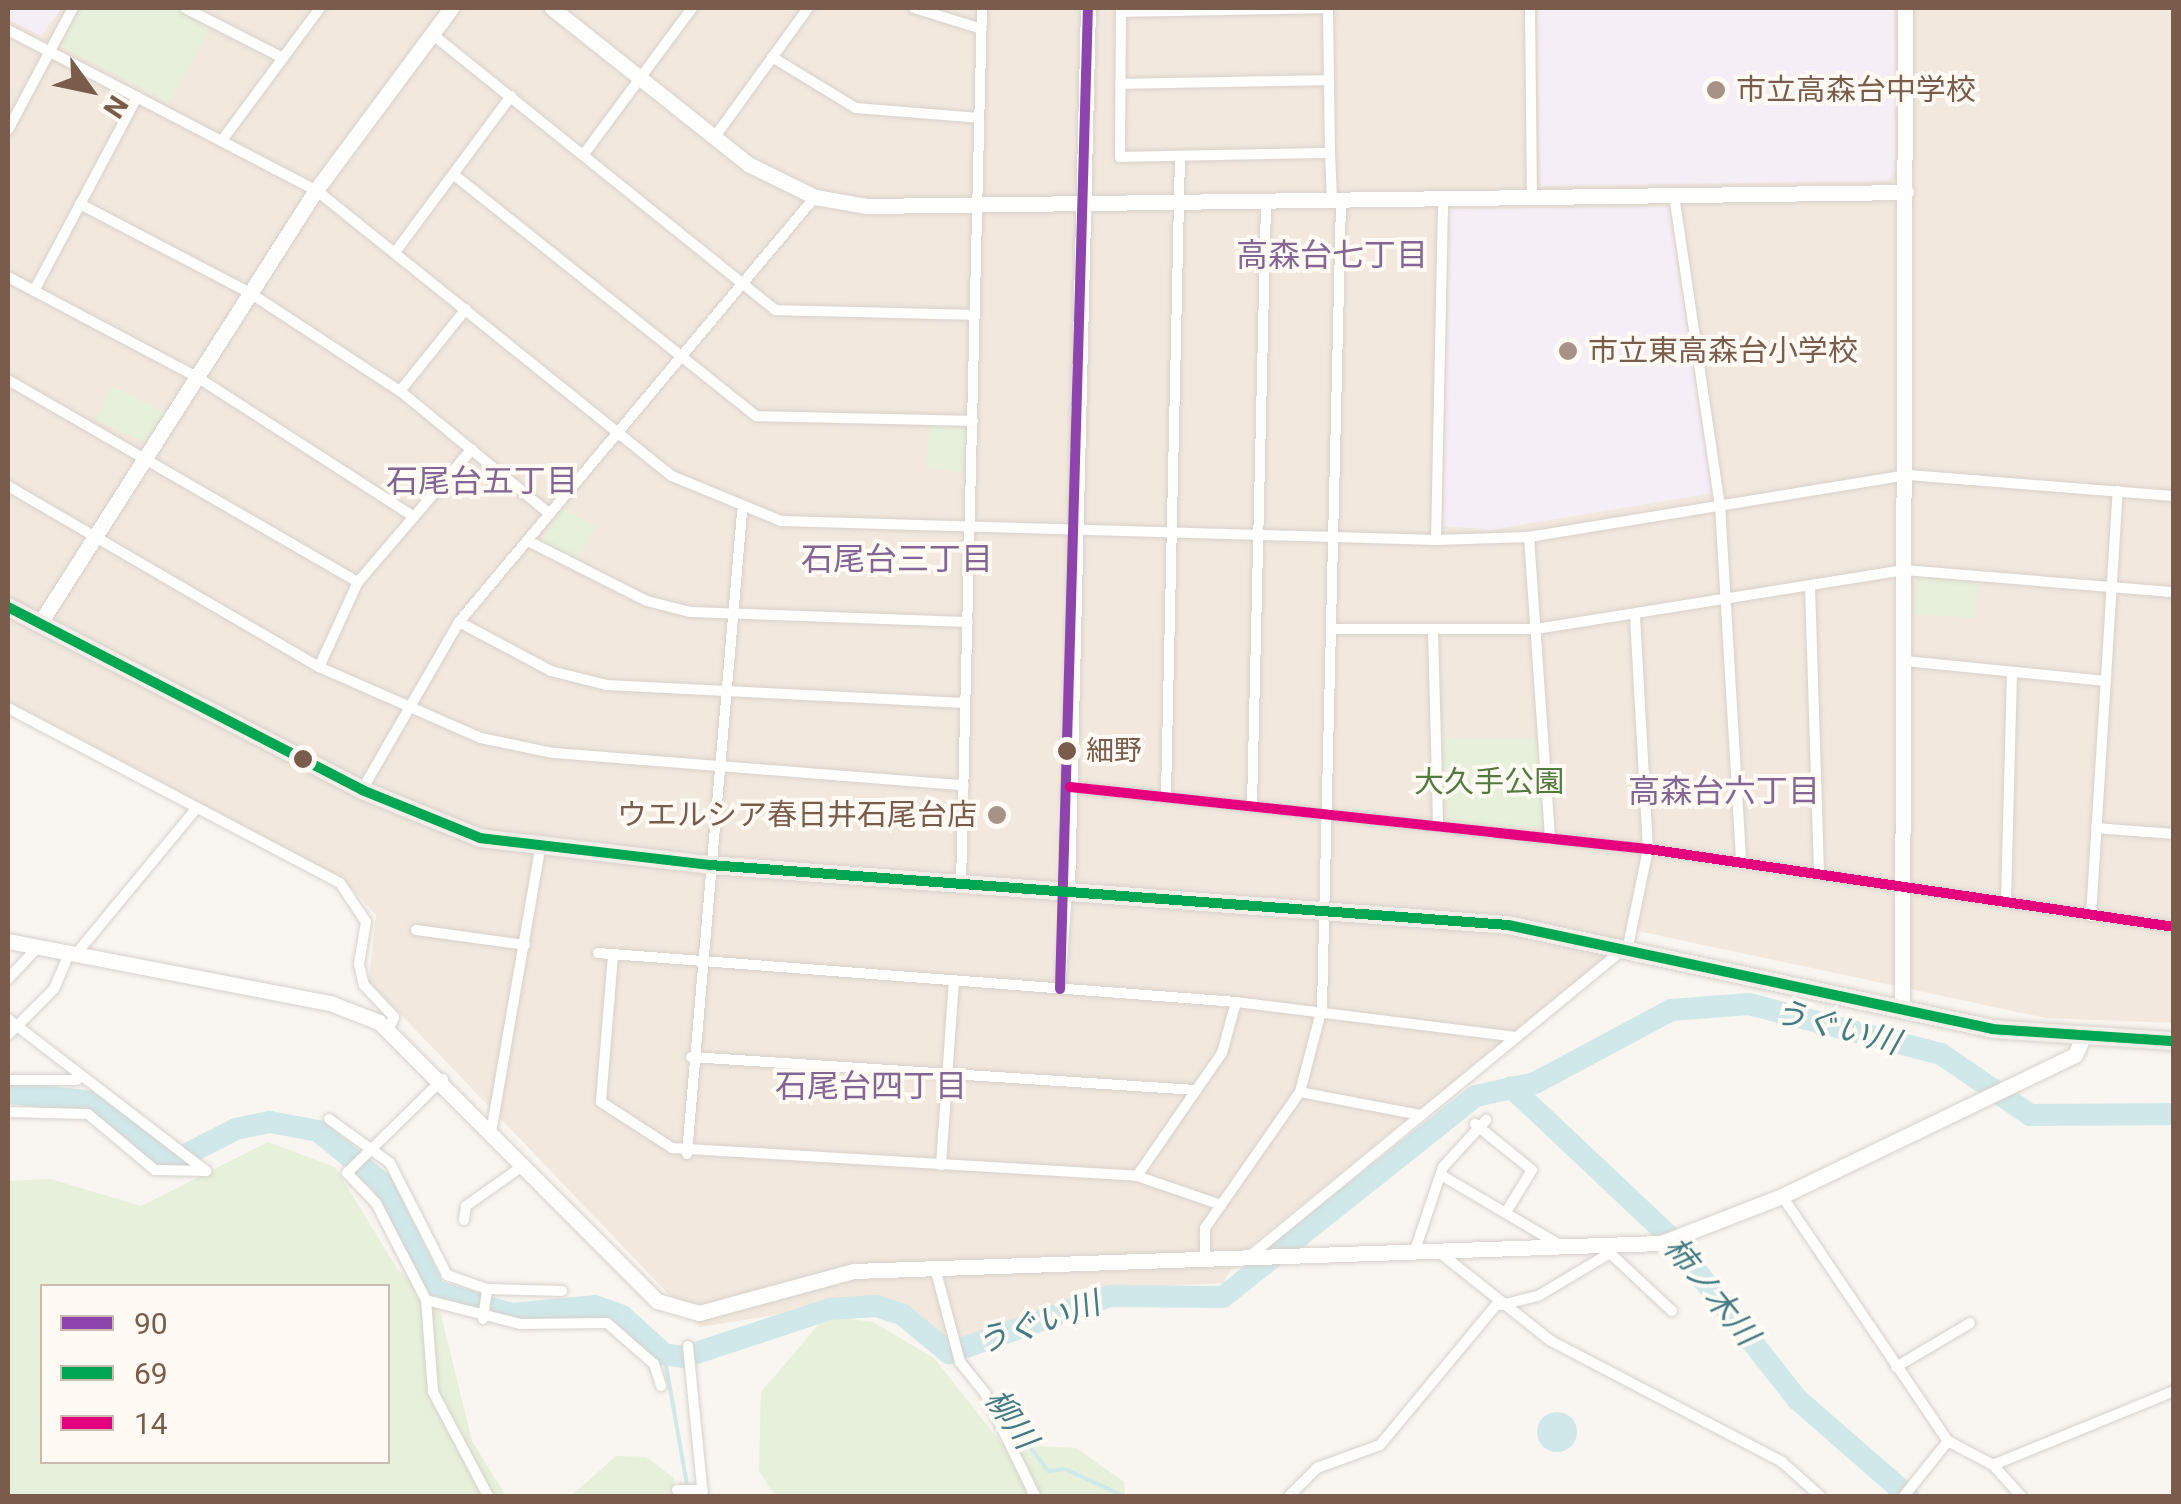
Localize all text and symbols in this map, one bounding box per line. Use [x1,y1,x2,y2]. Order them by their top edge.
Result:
north arrow [40,40,140,140]
place label: 市立高森台中学校 [1736,72,1976,108]
marker: 市立高森台中学校 [1705,79,1727,101]
text: N [96,89,135,124]
district label: 高森台七丁目 [1236,236,1428,274]
place label: 市立東高森台小学校 [1588,333,1858,369]
marker: 市立東高森台小学校 [1557,340,1579,362]
district label: 石尾台五丁目 [386,462,578,500]
district label: 石尾台三丁目 [801,540,993,578]
place label: 細野 [1086,734,1142,768]
marker: 細野 [1057,741,1077,761]
unlabelled marker [293,749,313,769]
park label: 大久手公園 [1414,764,1564,800]
district label: 高森台六丁目 [1628,772,1820,810]
place label: ウエルシア春日井石尾台店 [617,797,977,833]
marker: ウエルシア春日井石尾台店 [986,804,1008,826]
water label: うぐい川 [1770,992,1904,1062]
district label: 石尾台四丁目 [775,1067,967,1105]
water label: 柿ノ木川 [1656,1229,1766,1353]
legend [40,1284,390,1464]
water label: うぐい川 [971,1284,1105,1362]
text: 90 [134,1306,168,1341]
text: 69 [134,1356,168,1391]
water label: 柳川 [977,1382,1045,1456]
text: 14 [134,1406,168,1441]

